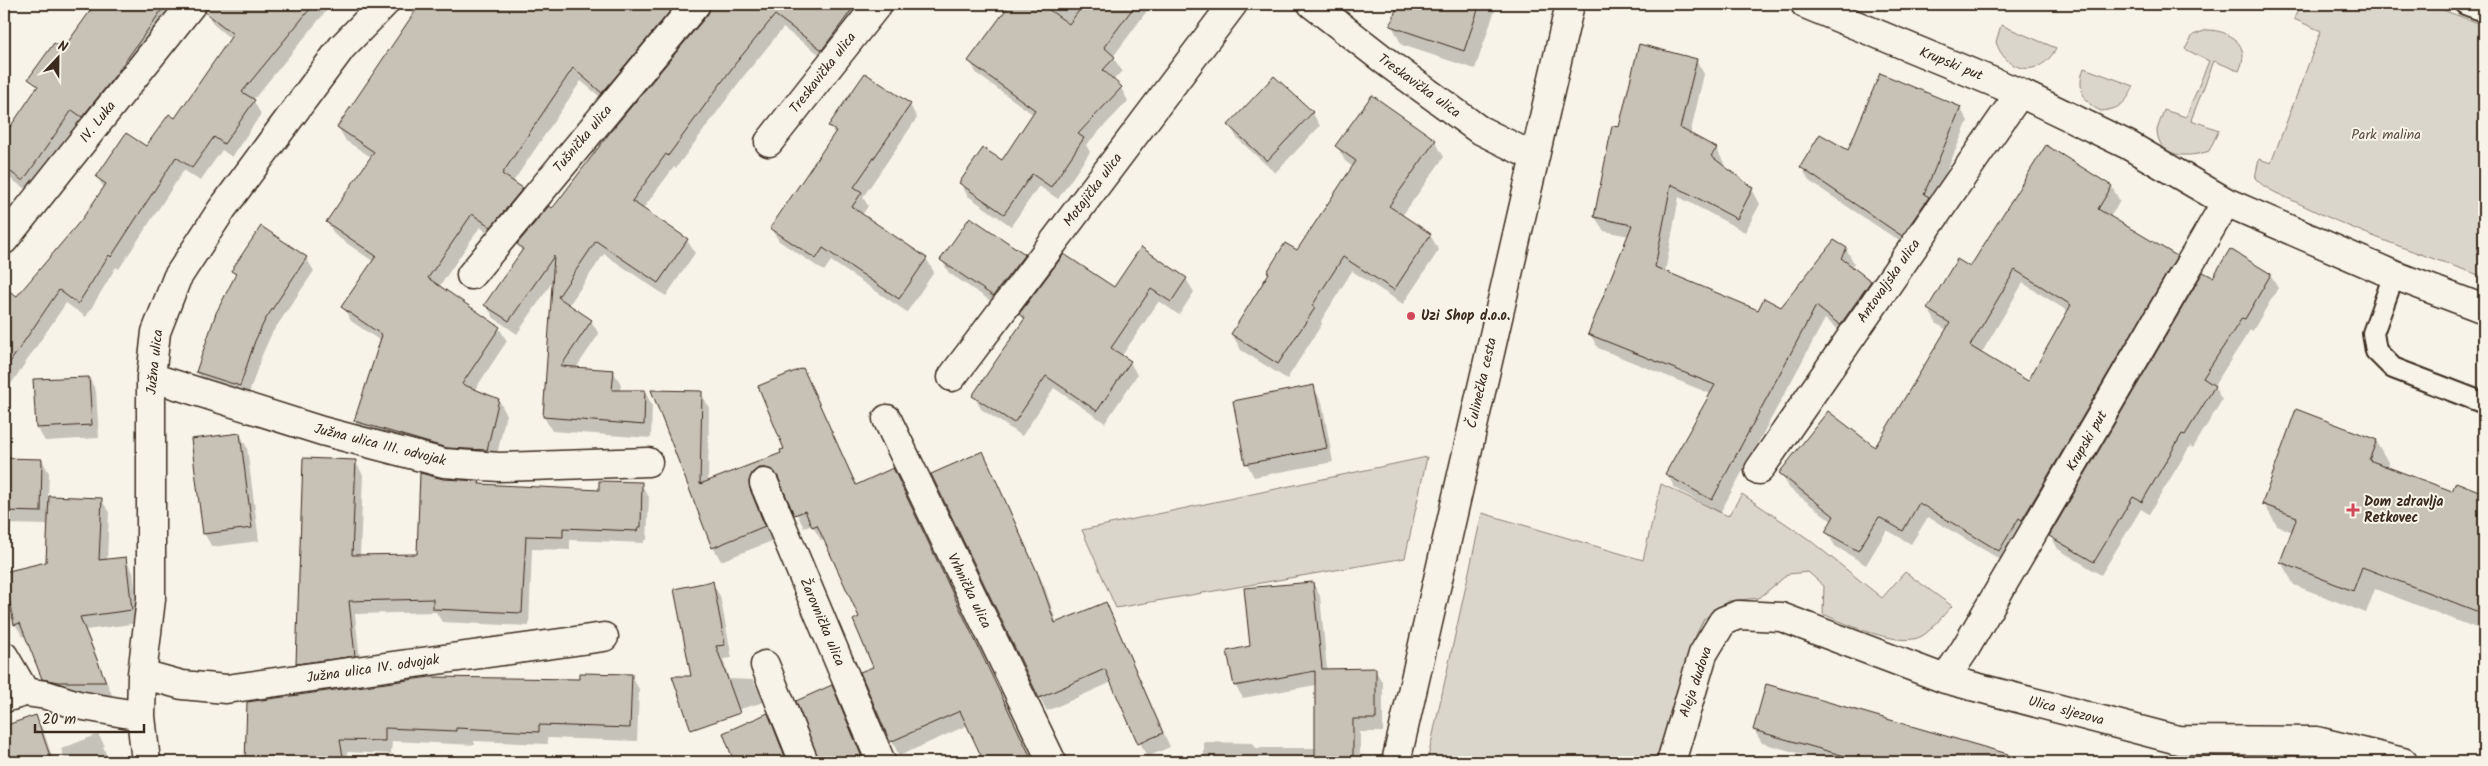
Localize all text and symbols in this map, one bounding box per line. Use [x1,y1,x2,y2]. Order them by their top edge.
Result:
street label: Treskavička ulica [784,28,862,118]
north arrow [32,32,82,82]
text: N [54,35,71,59]
street label: Krupski put [1916,41,1987,87]
street label: Treskavička ulica [1373,48,1465,124]
street label: IV. Luka [74,96,122,148]
street label: Tušnička ulica [548,100,618,178]
park label: Park malina [2351,124,2421,146]
street label: Motajička ulica [1058,148,1128,232]
street label: Antovaljska ulica [1852,234,1926,328]
place label: Uzi Shop d.o.o. [1421,305,1510,327]
marker: Uzi Shop d.o.o. [1405,310,1417,322]
street label: Južna ulica [141,328,169,396]
street label: Čulinečka cesta [1461,335,1503,431]
street label: Krupski put [2061,406,2113,475]
street label: Južna ulica III. odvojak [312,418,449,472]
place label: Dom zdravlja Retkovec [2364,491,2443,529]
marker: Dom zdravlja Retkovec [2346,503,2360,517]
street label: Vrhnička ulica [941,549,997,633]
street label: Žarovnička ulica [793,574,851,670]
street label: Aleja dudova [1674,644,1718,720]
street label: Južna ulica IV. odvojak [305,649,441,689]
street label: Ulica sljezova [2026,690,2106,732]
scale bar [35,701,144,733]
text: 20 m [42,708,76,732]

